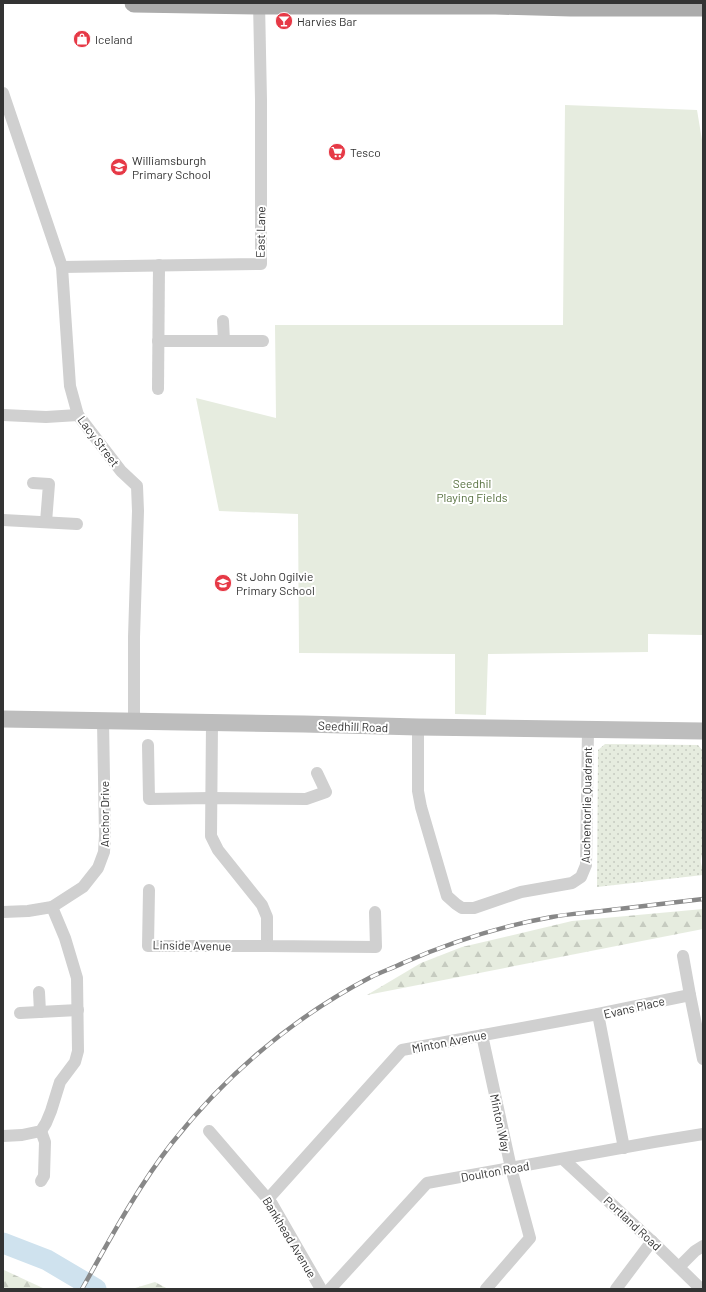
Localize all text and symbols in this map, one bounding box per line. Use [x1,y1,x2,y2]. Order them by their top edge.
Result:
bar icon: Harvies Bar [274,11,294,31]
place label: Harvies Bar [297,14,357,28]
shop icon: Iceland [72,29,92,49]
place label: Iceland [95,32,133,46]
supermarket icon: Tesco [327,142,347,162]
place label: Tesco [350,145,381,159]
place label: Williamsburgh Primary School [132,153,211,181]
school or university icon: Williamsburgh Primary School [109,157,129,177]
street label: East Lane [253,206,267,258]
street label: Lacy Street [75,413,123,469]
park label: Seedhil Playing Fields [436,476,508,504]
place label: St John Ogilvie Primary School [236,569,315,597]
school or university icon: St John Ogilvie Primary School [213,573,233,593]
street label: Seedhill Road [318,718,388,734]
street label: Auchentorlie Quadrant [578,747,594,863]
street label: Anchor Drive [97,781,111,847]
street label: Linside Avenue [153,937,231,953]
street label: Evans Place [602,993,666,1021]
street label: Minton Avenue [410,1027,488,1055]
street label: Minton Way [488,1093,514,1154]
street label: Doulton Road [460,1158,530,1184]
street label: Portland Road [601,1193,665,1253]
street label: Bankhead Avenue [260,1194,320,1280]

